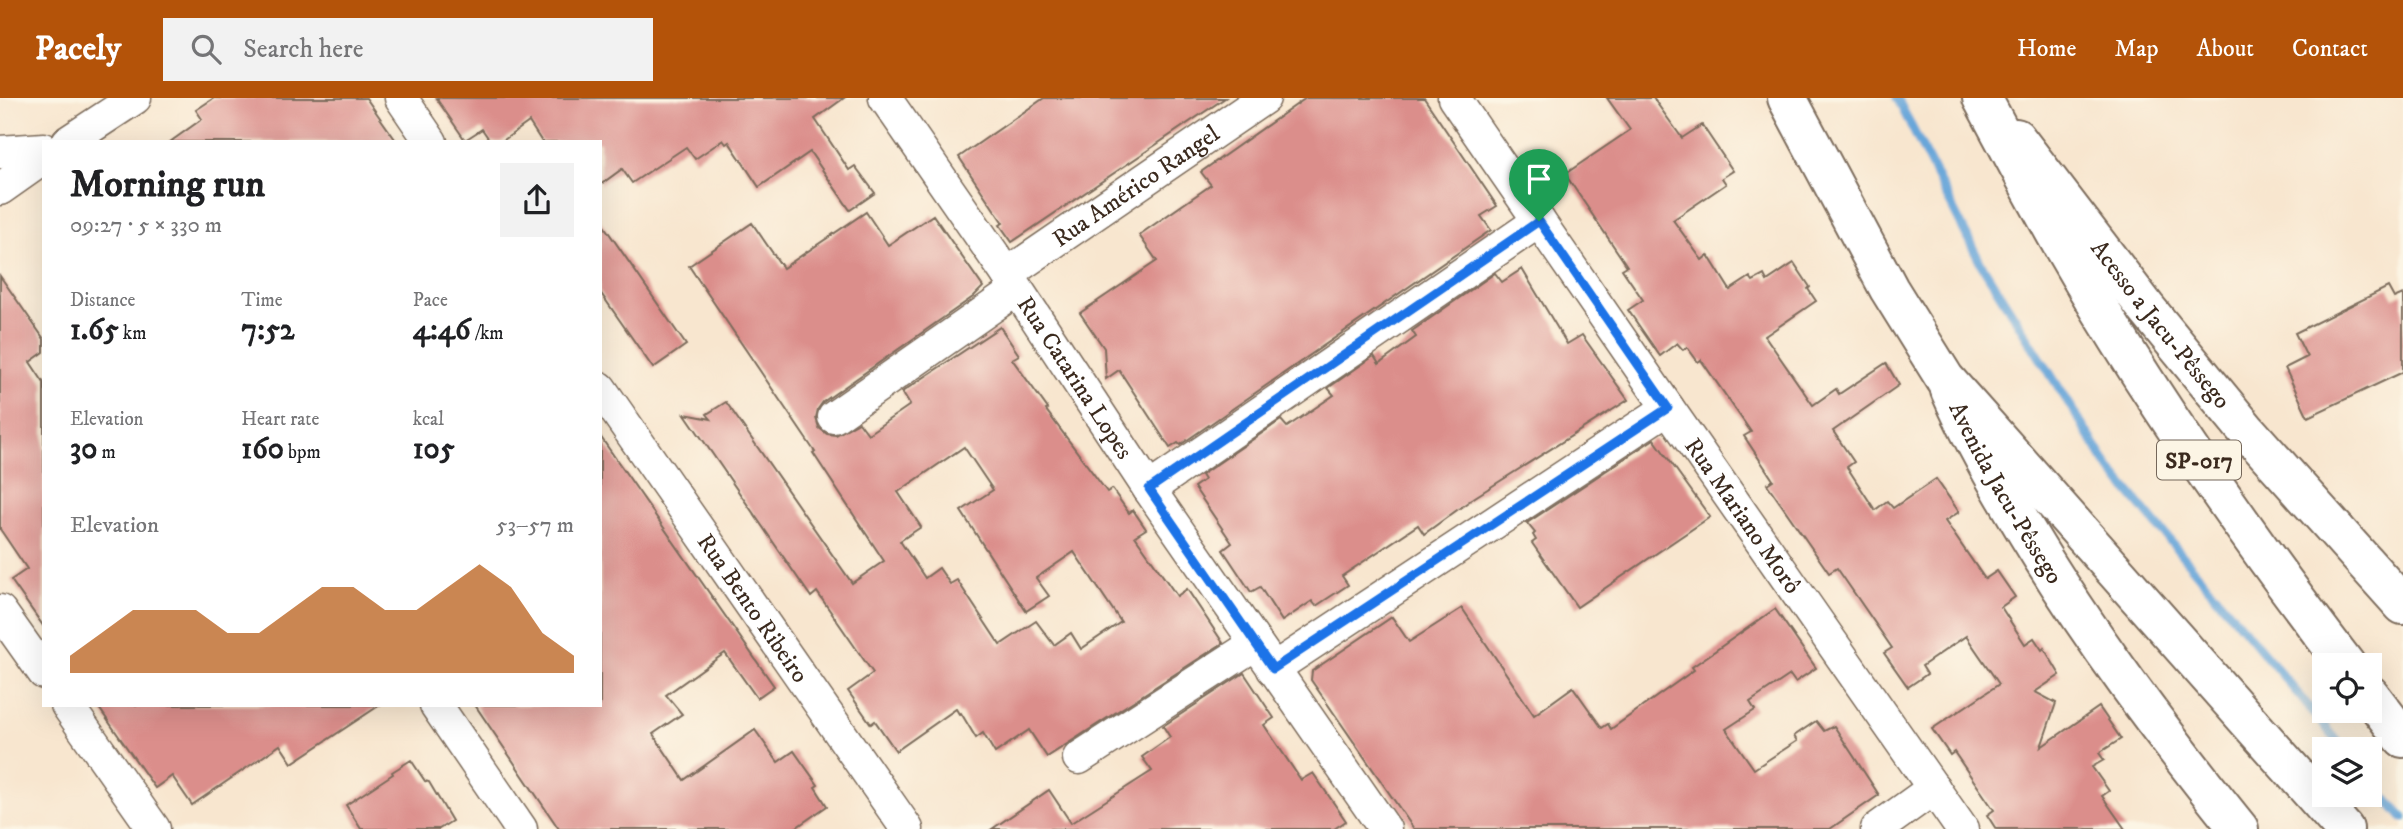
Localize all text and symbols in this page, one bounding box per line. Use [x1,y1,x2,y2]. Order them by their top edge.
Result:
search box [163,18,653,81]
text: Pacely [35,29,121,70]
icon: search [187,30,225,68]
text: Search here [243,33,363,66]
text: Home [2017,34,2076,64]
text: Map [2114,34,2159,64]
text: About [2197,34,2254,64]
text: Contact [2292,34,2368,64]
street label: Rua Américo Rangel [1047,118,1226,254]
pin [1509,149,1569,221]
icon: arrive [1520,160,1558,198]
text: Morning run [70,161,265,209]
button: share [500,163,574,237]
text: 09:27 · 5 × 330 m [70,211,222,240]
street label: Acesso a Jacu-Pêssego [2084,234,2237,415]
text: Distance [70,289,135,312]
text: Time [241,289,283,312]
text: Pace [413,289,448,312]
street label: Rua Catarina Lopes [1010,291,1139,465]
text: 1.65 [70,312,119,349]
text: 7:52 [241,312,295,349]
text: 4:46 [413,312,471,349]
text: km [119,322,146,345]
text: /km [471,322,504,345]
street label: Avenida Jacu-Pêssego [1941,397,2069,590]
text: Elevation [70,408,144,431]
text: Heart rate [241,408,319,431]
text: kcal [413,408,444,431]
text: 30 [70,431,97,468]
text: 160 [241,431,284,468]
text: 105 [413,431,455,468]
street label: Rua Mariano Morô [1678,432,1807,600]
road number: SP-017 [2157,440,2241,480]
text: m [97,441,116,464]
text: bpm [284,441,321,464]
text: Elevation [70,511,159,540]
text: 53–57 m [496,511,574,540]
street label: Rua Bento Ribeiro [690,528,815,689]
map controls [2312,653,2382,807]
button: locate [2312,653,2382,723]
button: layers [2312,737,2382,807]

